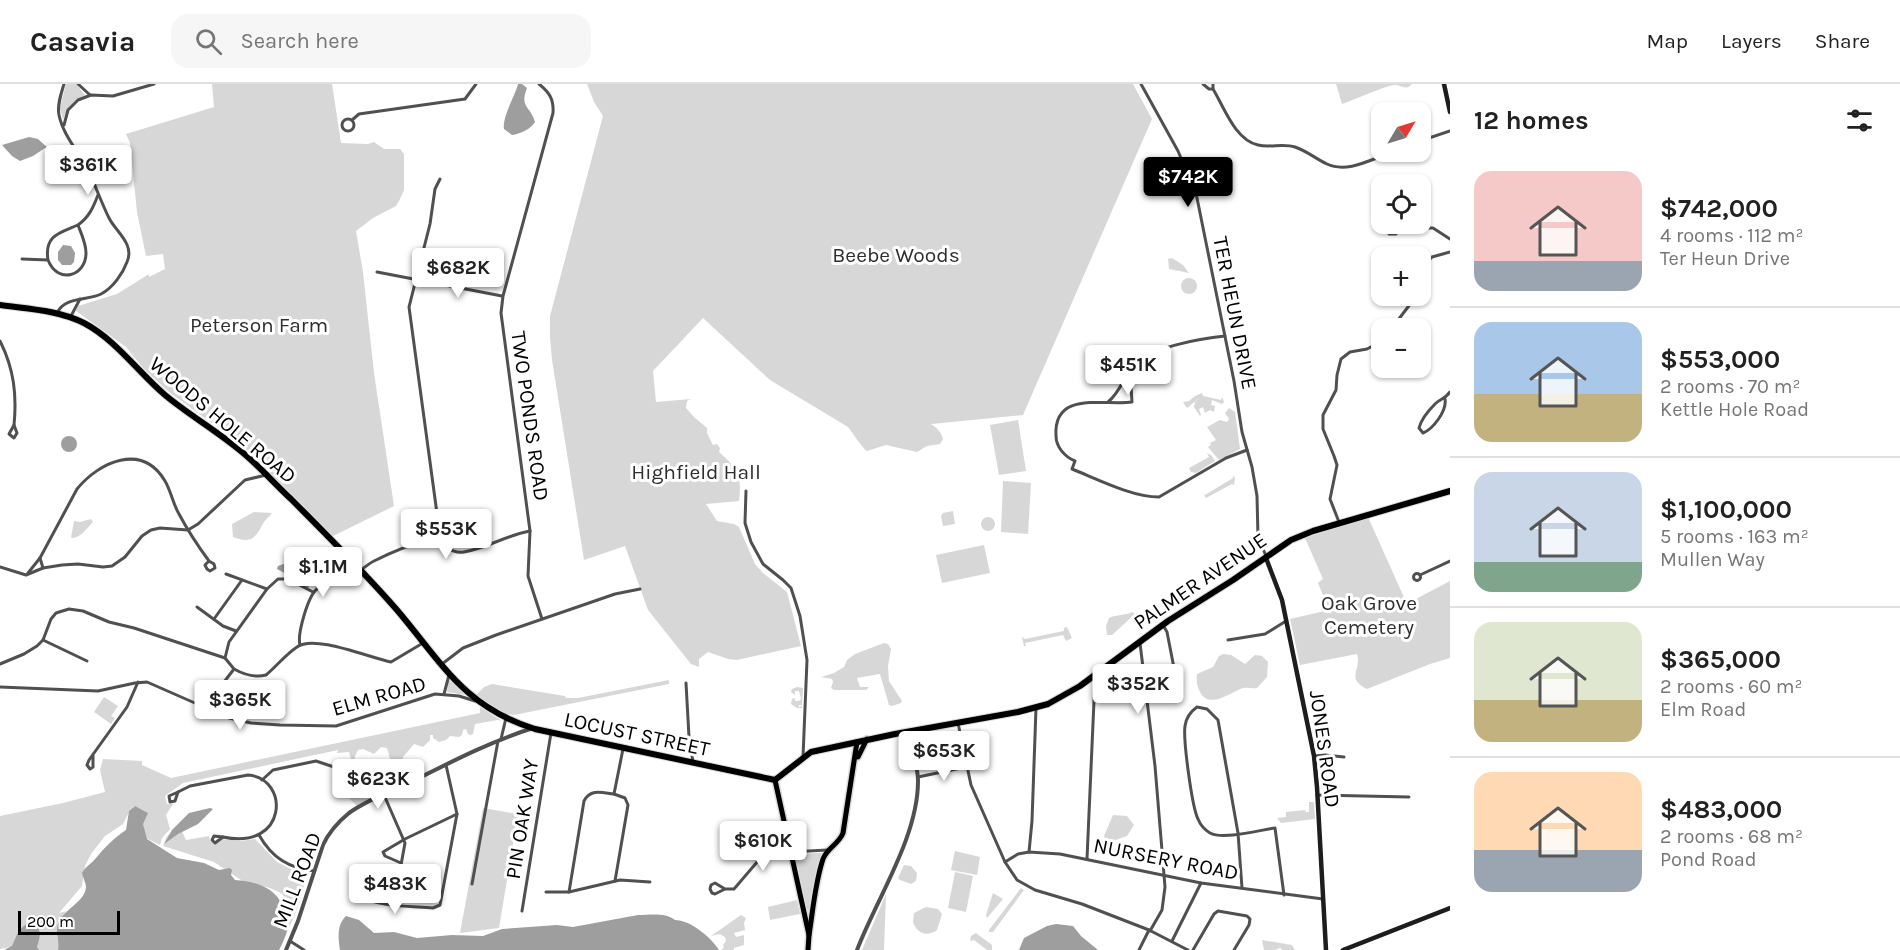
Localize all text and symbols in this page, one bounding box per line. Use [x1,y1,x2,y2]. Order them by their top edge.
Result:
search box [171,14,591,68]
text: Casavia [30,25,135,58]
icon: search [192,25,225,58]
text: Search here [240,28,359,54]
text: Map [1646,29,1688,53]
text: Layers [1721,29,1782,53]
text: Share [1815,29,1870,53]
north arrow [1371,102,1431,162]
map controls [1371,102,1431,378]
icon: filters [1843,104,1876,137]
text: 12 homes [1474,105,1589,136]
pin: $361K [46,145,130,196]
text: $361K [59,153,117,176]
pin: $742K [1146,157,1230,208]
text: $742K [1158,165,1218,188]
button: locate [1371,174,1431,234]
text: $742,000 [1660,193,1778,224]
icon: home [1522,195,1594,267]
text: 4 rooms · 112 m² [1660,224,1804,247]
street label: TER HEUN DRIVE [1208,234,1262,392]
park label: Beebe Woods [832,243,960,267]
button: + [1371,246,1431,306]
text: Ter Heun Drive [1660,247,1790,270]
pin: $682K [416,248,500,299]
text: $682K [426,256,490,279]
park label: Peterson Farm [190,313,328,337]
button: − [1371,318,1431,378]
street label: TWO PONDS ROAD [506,330,554,502]
text: $553,000 [1660,344,1780,375]
pin: $451K [1086,345,1170,396]
icon: home [1522,346,1594,418]
street label: WOODS HOLE ROAD [145,352,301,488]
text: $451K [1099,353,1157,376]
text: 2 rooms · 70 m² [1660,375,1800,398]
text: Kettle Hole Road [1660,398,1809,421]
park label: Highfield Hall [631,460,761,484]
text: $1,100,000 [1660,494,1792,525]
icon: home [1522,496,1594,568]
pin: $553K [404,509,488,560]
text: $553K [415,517,477,540]
text: 5 rooms · 163 m² [1660,525,1809,548]
street label: PALMER AVENUE [1129,528,1271,634]
pin: $1.1M [281,547,365,598]
text: Mullen Way [1660,548,1765,571]
text: $1.1M [298,555,348,578]
park label: Oak Grove Cemetery [1321,591,1417,639]
text: $365,000 [1660,644,1781,675]
icon: home [1522,646,1594,718]
pin: $352K [1096,664,1180,715]
street label: ELM ROAD [329,671,429,721]
text: $352K [1106,672,1170,695]
text: 2 rooms · 60 m² [1660,675,1803,698]
pin: $365K [198,680,282,731]
text: $365K [208,688,272,711]
street label: JONES ROAD [1305,689,1345,809]
text: Elm Road [1660,698,1746,721]
street label: LOCUST STREET [562,707,713,761]
pin: $653K [902,731,986,782]
text: $653K [912,739,976,762]
street label: PIN OAK WAY [501,757,543,881]
pin: $623K [336,759,420,810]
text: $623K [346,767,410,790]
text: $483,000 [1660,794,1782,825]
icon: home [1522,796,1594,868]
pin: $610K [721,821,805,872]
text: 2 rooms · 68 m² [1660,825,1803,848]
street label: MILL ROAD [268,829,326,931]
text: $610K [734,829,792,852]
street label: NURSERY ROAD [1091,833,1241,885]
text: Pond Road [1660,848,1757,871]
pin: $483K [353,864,437,915]
text: $483K [363,872,427,895]
scale bar [18,908,120,936]
text: 200 m [27,912,74,931]

